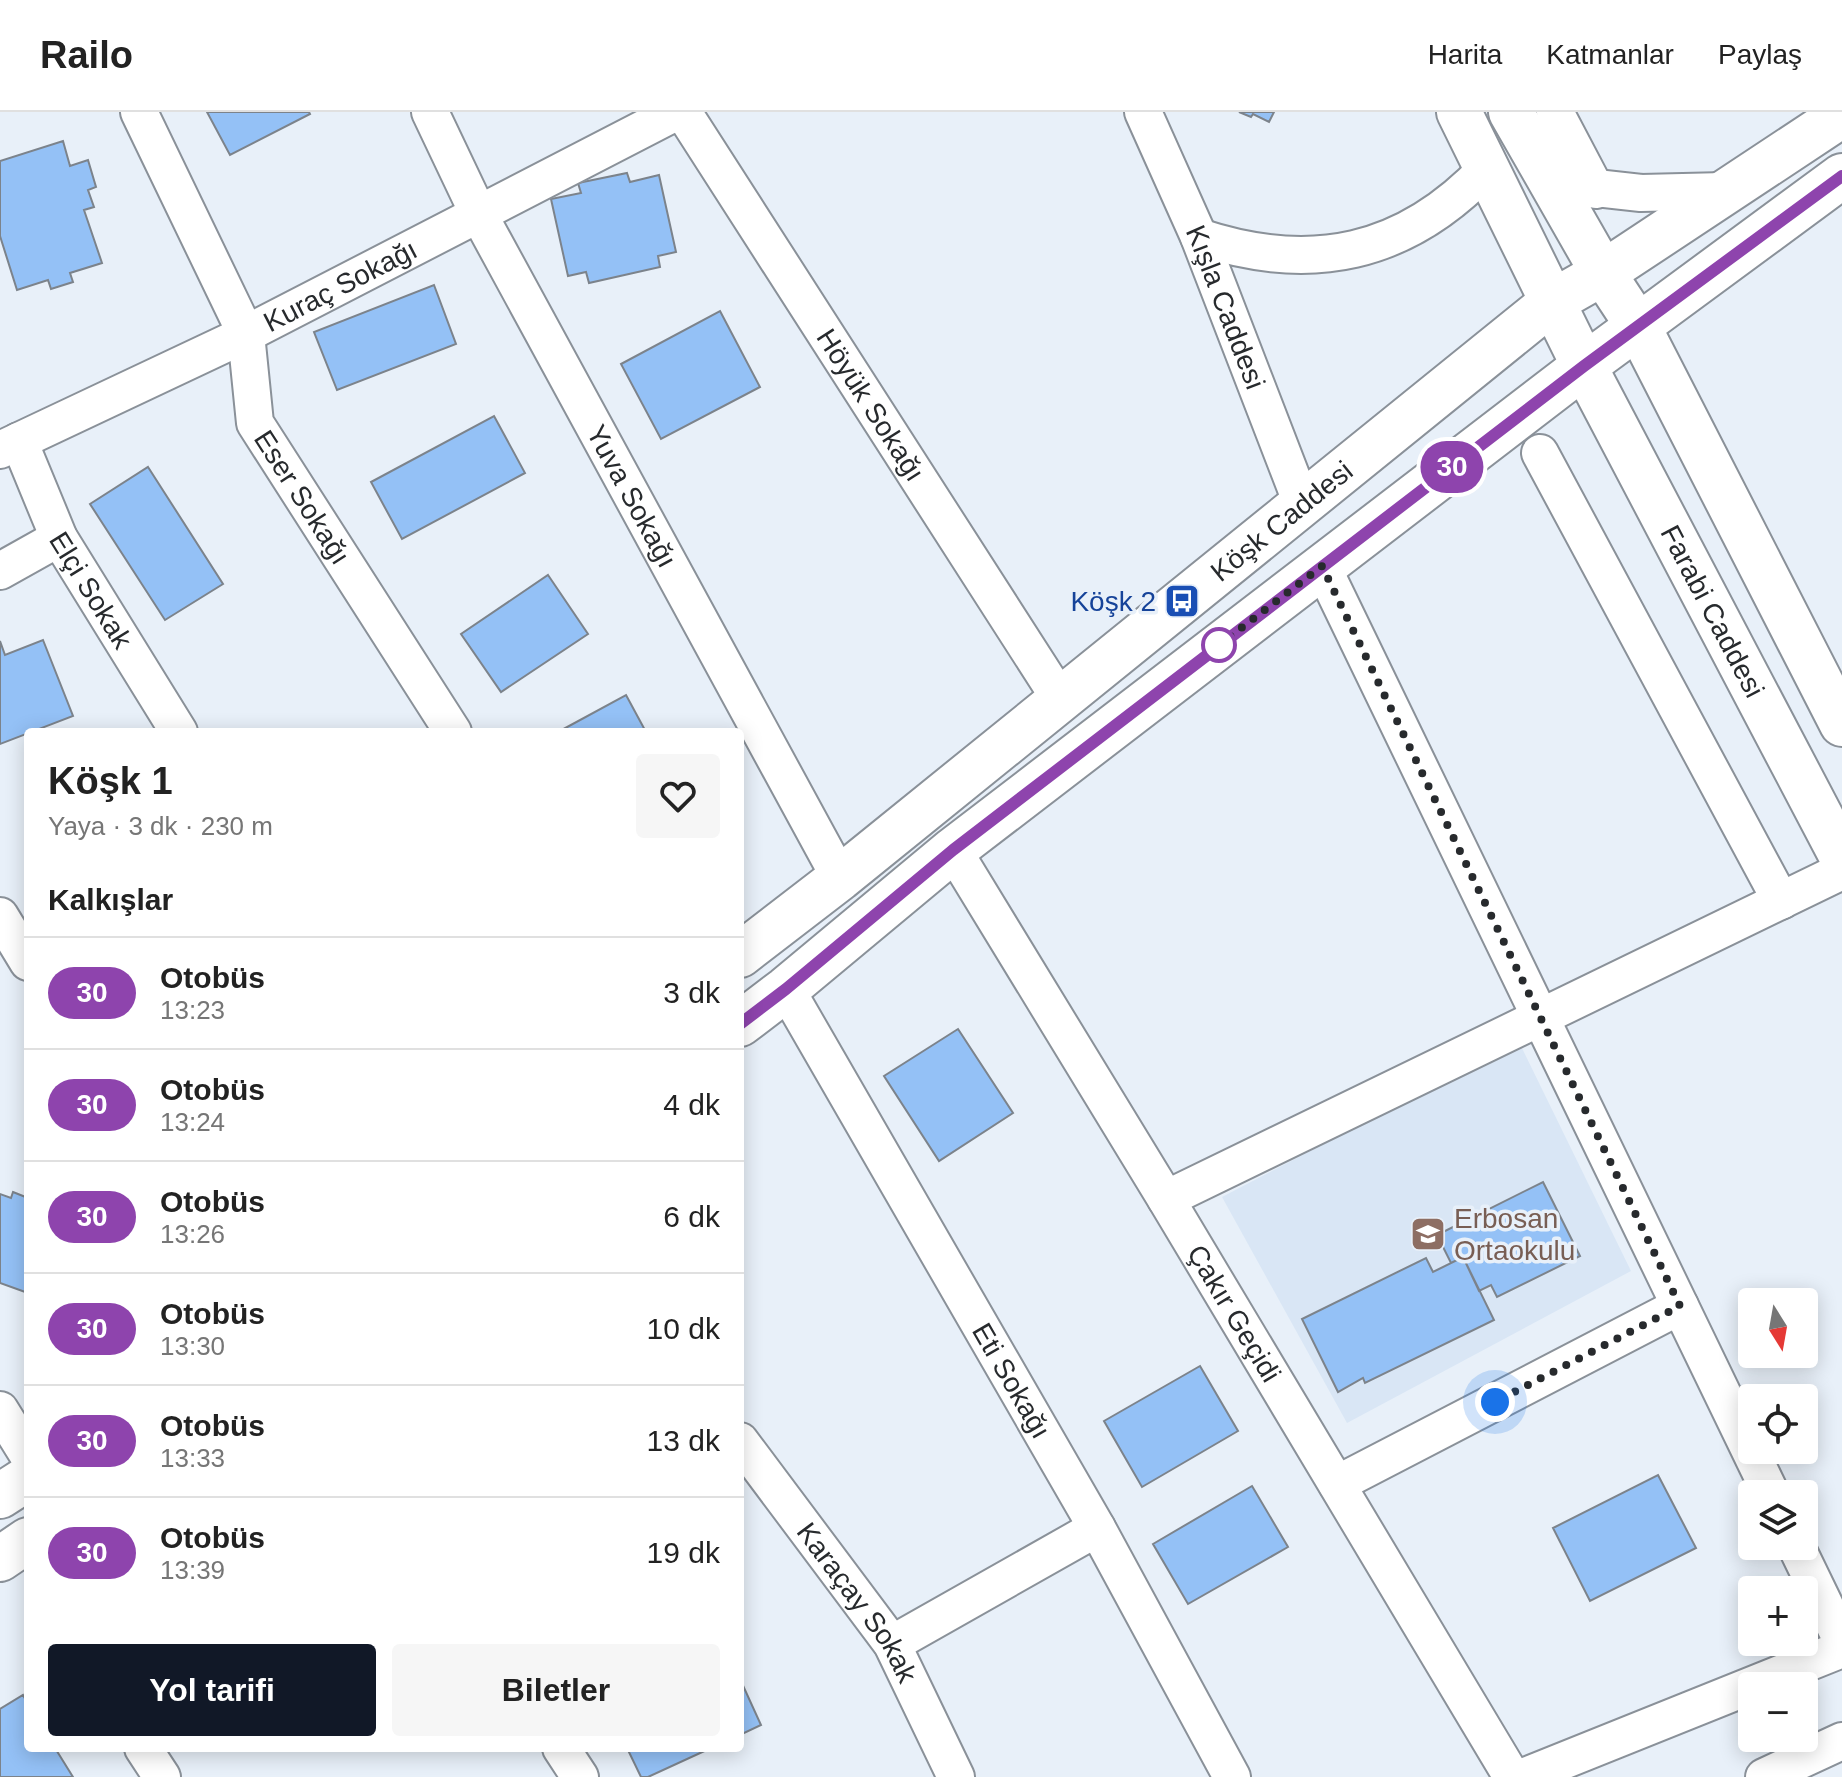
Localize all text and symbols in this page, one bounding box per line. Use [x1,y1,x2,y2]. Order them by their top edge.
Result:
text: Railo [40,34,133,76]
text: Harita [1428,39,1502,70]
text: Katmanlar [1546,39,1674,70]
text: Paylaş [1718,39,1802,70]
street label: Kışla Caddesi [1180,220,1272,393]
street label: Kuraç Sokağı [258,233,422,338]
street label: Höyük Sokağı [811,323,931,487]
street label: Yuva Sokağı [581,419,683,572]
street label: Eser Sokağı [248,425,357,570]
line badge: 30 [1416,441,1488,493]
text: 30 [1436,451,1468,482]
street label: Köşk Caddesi [1204,454,1358,587]
street label: Farabi Caddesi [1655,520,1771,702]
street label: Elçi Sokak [44,526,139,655]
bus stop icon: Köşk 2 [1163,582,1201,620]
place label: Köşk 2 [1070,586,1156,617]
unlabelled marker [1202,628,1236,662]
button: heart [636,754,720,838]
text: Köşk 1 [48,760,173,802]
text: Yaya · 3 dk · 230 m [48,811,273,841]
text: Kalkışlar [48,883,173,916]
text: Otobüs [160,961,265,994]
text: 3 dk [663,976,720,1009]
text: 30 [76,977,108,1008]
text: 13:23 [160,995,225,1025]
text: Otobüs [160,1073,265,1106]
text: 4 dk [663,1088,720,1121]
text: 30 [76,1089,108,1120]
text: 13:24 [160,1107,225,1137]
text: Otobüs [160,1185,265,1218]
text: 6 dk [663,1200,720,1233]
text: 30 [76,1201,108,1232]
place label: Erbosan Ortaokulu [1454,1203,1575,1266]
school or university icon: Erbosan Ortaokulu [1409,1215,1447,1253]
text: 13:26 [160,1219,225,1249]
street label: Çakır Geçidi [1182,1239,1287,1387]
north arrow [1738,1288,1818,1368]
map controls [1738,1288,1818,1752]
text: Otobüs [160,1297,265,1330]
text: 10 dk [647,1312,720,1345]
text: 30 [76,1313,108,1344]
street label: Eti Sokağı [967,1317,1057,1444]
text: 13:30 [160,1331,225,1361]
your location [1475,1382,1515,1422]
button: locate [1738,1384,1818,1464]
text: Otobüs [160,1409,265,1442]
text: 13 dk [647,1424,720,1457]
text: 30 [76,1425,108,1456]
text: 13:33 [160,1443,225,1473]
button: layers [1738,1480,1818,1560]
street label: Karaçay Sokak [791,1516,924,1688]
text: Otobüs [160,1521,265,1554]
text: 19 dk [647,1536,720,1569]
text: 30 [76,1537,108,1568]
text: 13:39 [160,1555,225,1585]
button: + [1738,1576,1818,1656]
button: Yol tarifi [48,1644,376,1736]
button: Biletler [392,1644,720,1736]
button: − [1738,1672,1818,1752]

